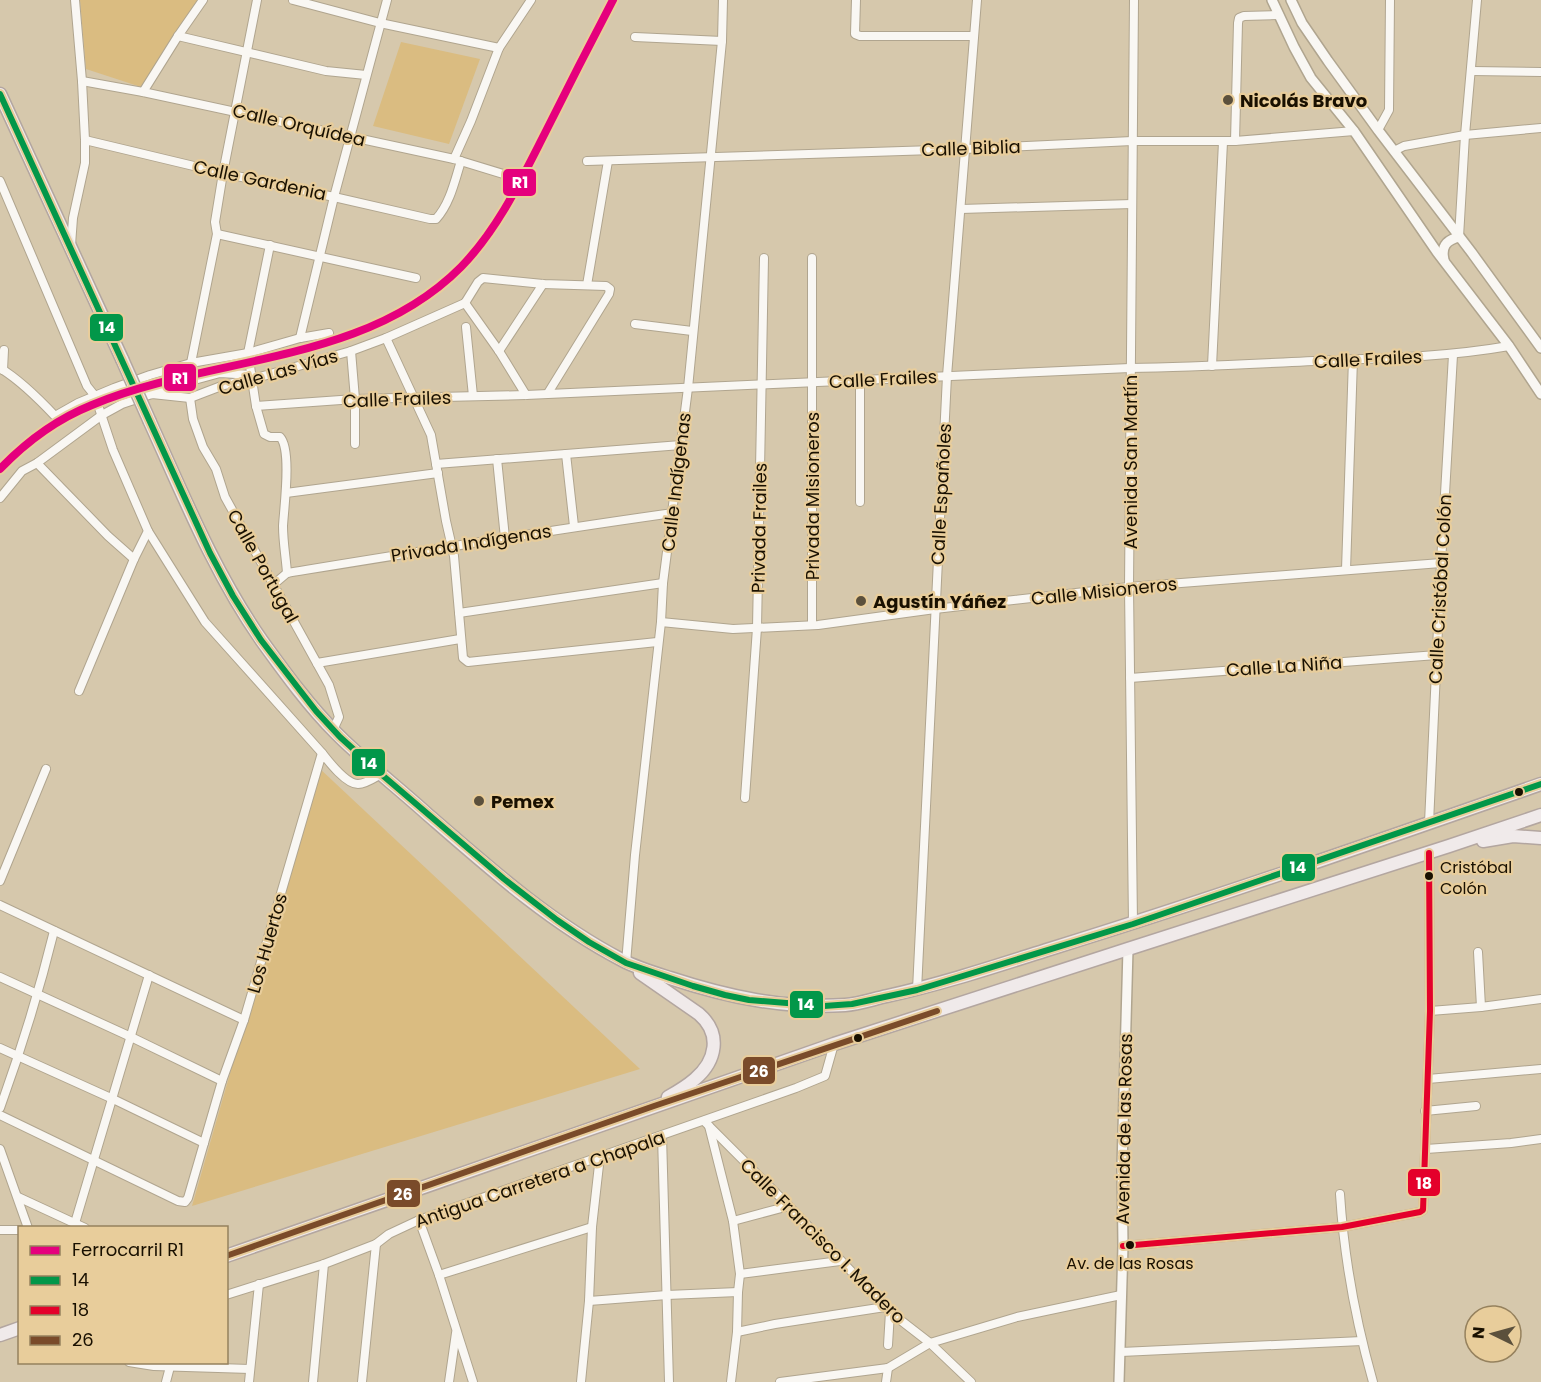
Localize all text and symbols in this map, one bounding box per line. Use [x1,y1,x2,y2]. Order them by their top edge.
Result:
place label: Nicolás Bravo [1240,88,1367,113]
marker: Nicolás Bravo [1221,93,1235,107]
street label: Calle Orquídea [230,98,368,152]
street label: Calle Biblia [921,134,1021,162]
street label: Calle Gardenia [191,154,329,206]
line badge: R1 [502,168,537,197]
text: R1 [512,171,528,194]
line badge: 14 [89,313,124,342]
text: 14 [99,316,116,339]
street label: Calle Las Vías [215,343,341,401]
street label: Calle Frailes [1313,344,1423,374]
line badge: R1 [163,363,197,392]
street label: Calle Frailes [828,364,938,394]
text: R1 [172,367,188,390]
street label: Avenida San Martín [1118,375,1143,549]
street label: Calle Frailes [342,385,452,413]
street label: Calle Indígenas [655,411,697,553]
street label: Privada Misioneros [800,412,825,580]
street label: Calle Españoles [925,422,957,566]
street label: Privada Frailes [745,463,773,593]
street label: Calle Cristóbal Colón [1423,494,1457,684]
street label: Calle Portugal [221,505,305,627]
street label: Privada Indígenas [389,518,553,568]
street label: Calle Misioneros [1030,571,1178,611]
place label: Agustín Yáñez [873,589,1006,614]
marker: Agustín Yáñez [854,594,868,608]
street label: Calle La Niña [1225,649,1343,683]
line badge: 14 [351,748,386,777]
text: 14 [361,752,378,775]
unlabelled marker [1513,786,1525,798]
place label: Pemex [491,789,554,814]
marker: Pemex [472,794,486,808]
line badge: 14 [1281,853,1316,882]
text: 14 [1290,856,1307,879]
place label: Cristóbal Colón [1440,856,1512,900]
marker: Cristóbal Colón [1423,870,1435,882]
street label: Los Huertos [241,890,293,996]
line badge: 14 [789,990,824,1019]
text: 14 [798,993,815,1016]
unlabelled marker [852,1032,864,1044]
street label: Avenida de las Rosas [1110,1033,1138,1225]
line badge: 26 [742,1056,776,1085]
text: 26 [749,1060,769,1083]
street label: Antigua Carretera a Chapala [412,1124,668,1234]
street label: Calle Francisco I. Madero [735,1153,911,1329]
line badge: 18 [1407,1168,1441,1197]
text: 18 [1416,1172,1432,1195]
line badge: 26 [386,1179,421,1208]
text: 26 [393,1183,413,1206]
legend [18,1226,228,1364]
text: Ferrocarril R1 [72,1237,184,1262]
marker: Av. de las Rosas [1124,1239,1136,1251]
place label: Av. de las Rosas [1066,1252,1194,1275]
text: 14 [72,1267,89,1292]
text: 18 [72,1297,89,1322]
north arrow [1463,1304,1523,1364]
text: N [1467,1326,1491,1340]
text: 26 [72,1327,94,1352]

